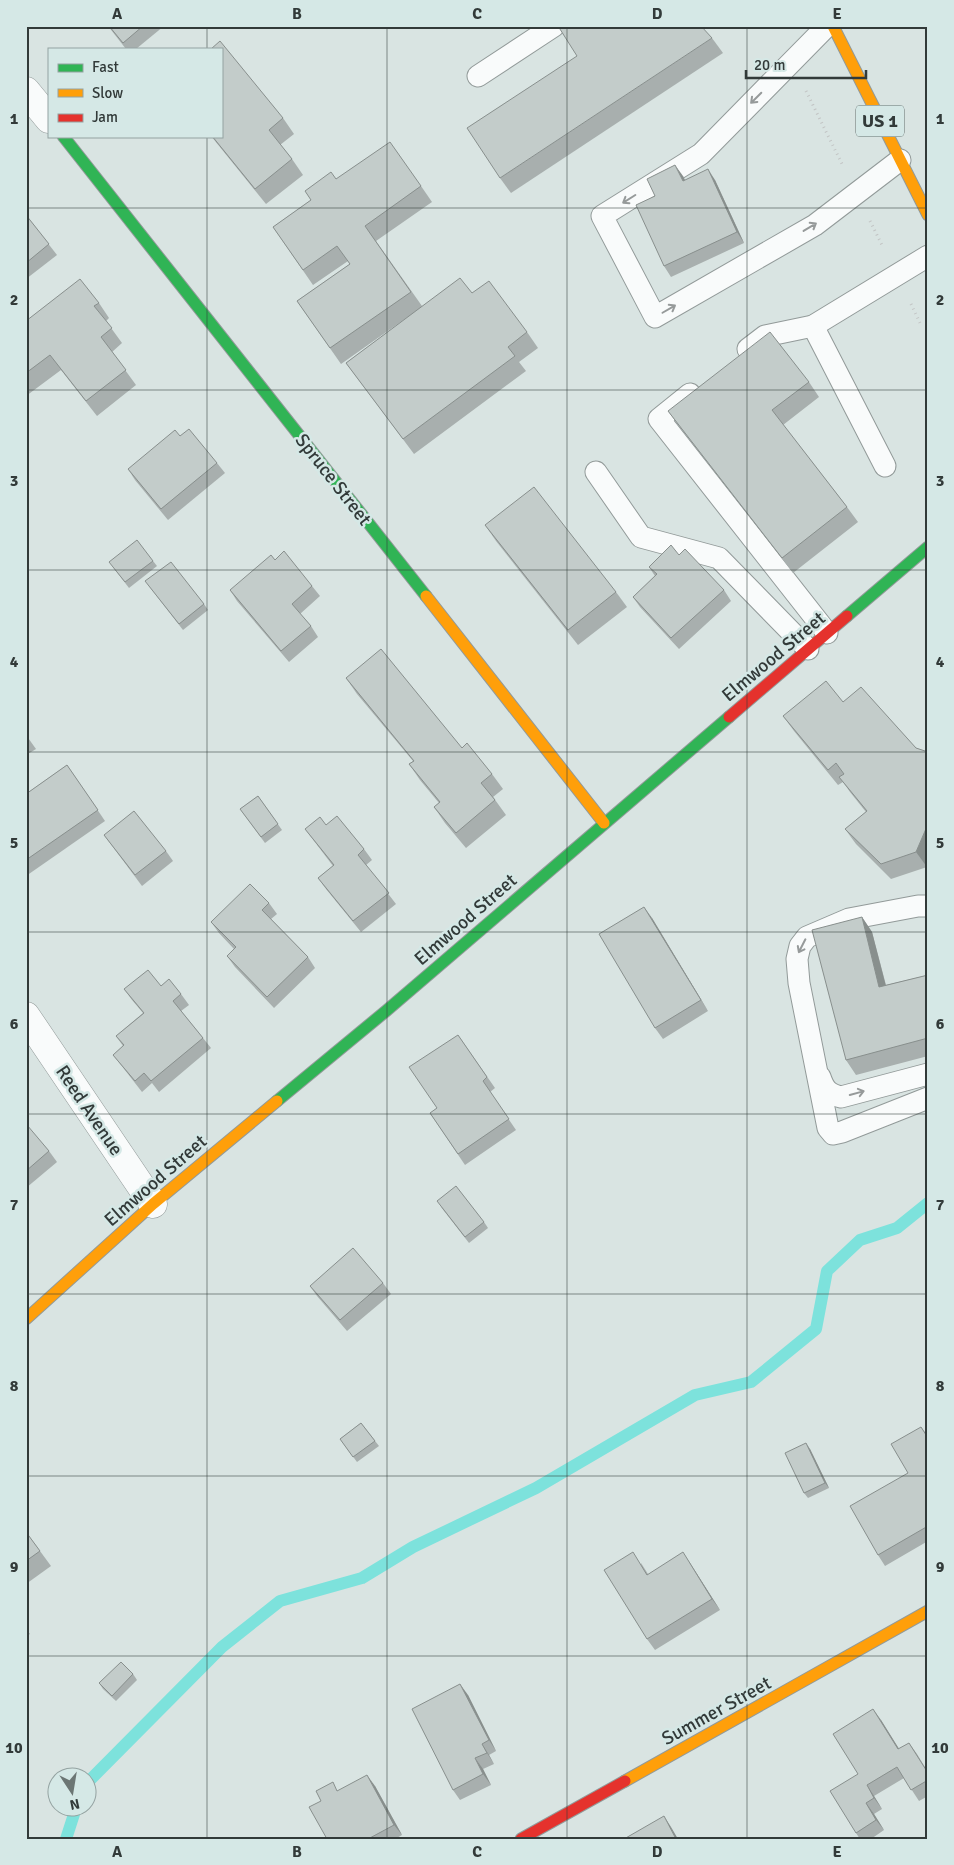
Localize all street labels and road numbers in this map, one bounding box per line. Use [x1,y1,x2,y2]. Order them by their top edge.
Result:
road number: US 1 [856,105,904,136]
street label: Spruce Street [290,429,377,531]
street label: Elmwood Street [717,606,831,707]
street label: Elmwood Street [409,868,522,971]
street label: Reed Avenue [50,1061,128,1160]
street label: Elmwood Street [99,1129,212,1232]
street label: Summer Street [658,1671,776,1751]

